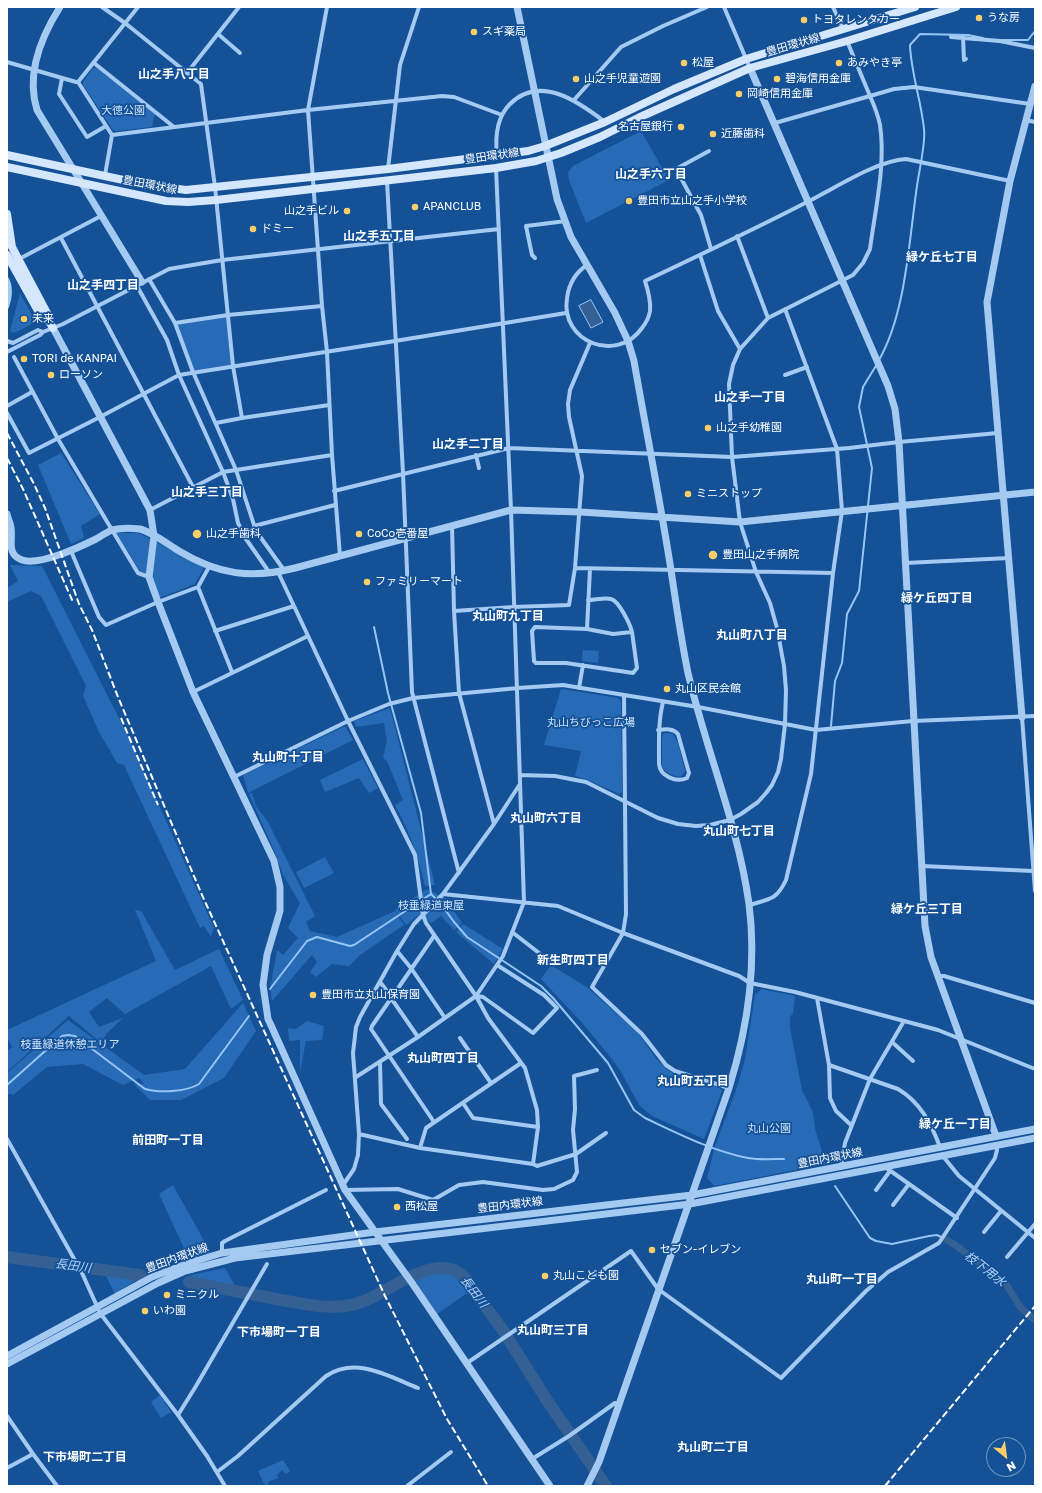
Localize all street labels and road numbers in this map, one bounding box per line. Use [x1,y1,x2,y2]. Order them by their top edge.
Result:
street label: 豊田環状線 [765,31,821,59]
street label: 豊田環状線 [464,146,520,166]
street label: 豊田環状線 [122,173,178,197]
street label: 豊田内環状線 [796,1145,864,1171]
street label: 豊田内環状線 [476,1194,544,1216]
street label: 豊田内環状線 [144,1241,210,1275]

